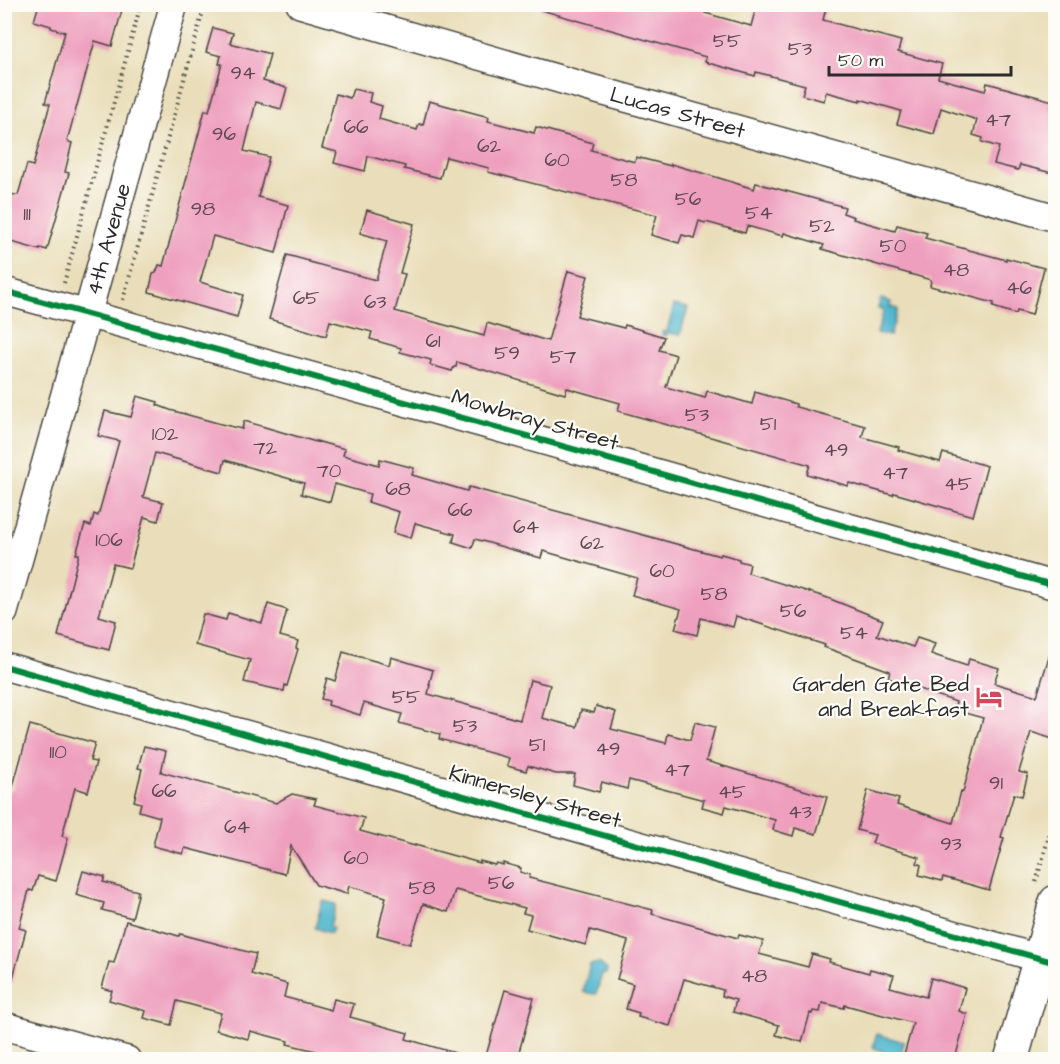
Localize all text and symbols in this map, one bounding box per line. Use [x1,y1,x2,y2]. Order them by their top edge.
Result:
house number: 55 [713,27,741,55]
house number: 53 [788,35,812,63]
scale bar [829,39,1010,77]
text: 50 m [838,48,883,73]
house number: 94 [231,59,256,87]
street label: Lucas Street [606,79,749,146]
house number: 47 [985,106,1011,134]
house number: 66 [343,113,369,141]
house number: 96 [212,120,236,148]
house number: 62 [477,132,502,160]
house number: 60 [544,146,570,174]
house number: 58 [610,166,638,194]
street label: 4th Avenue [78,180,139,299]
house number: 56 [675,185,702,213]
house number: 98 [191,195,215,223]
house number: 54 [745,199,773,227]
house number: 111 [23,200,31,228]
house number: 52 [809,212,835,240]
house number: 50 [880,232,907,260]
house number: 48 [943,256,969,284]
house number: 46 [1006,274,1033,302]
house number: 65 [293,284,319,312]
house number: 63 [364,288,386,316]
house number: 61 [425,327,441,355]
house number: 59 [494,339,520,367]
house number: 57 [550,343,576,371]
street label: Mowbray Street [447,381,622,460]
house number: 53 [685,401,709,429]
house number: 51 [760,410,777,438]
house number: 102 [152,420,179,448]
house number: 72 [253,434,277,462]
house number: 49 [824,436,849,464]
house number: 70 [317,457,342,485]
house number: 47 [882,459,908,487]
house number: 45 [944,470,972,498]
house number: 68 [385,475,411,503]
house number: 66 [447,496,473,524]
house number: 64 [513,513,539,541]
house number: 106 [95,526,123,554]
house number: 62 [580,529,605,557]
house number: 60 [649,557,675,585]
house number: 58 [700,580,728,608]
house number: 56 [780,597,807,625]
house number: 54 [840,619,868,647]
place label: Garden Gate Bed and Breakfast [793,669,969,725]
hotel icon: Garden Gate Bed and Breakfast [974,682,1004,712]
house number: 55 [392,683,420,711]
house number: 53 [453,712,477,740]
house number: 51 [529,731,546,759]
house number: 49 [596,735,621,763]
house number: 110 [49,738,67,766]
house number: 47 [664,756,690,784]
street label: Kinnersley Street [445,758,625,837]
house number: 91 [989,769,1003,797]
house number: 66 [151,777,177,805]
house number: 45 [718,778,746,806]
house number: 43 [788,798,812,826]
house number: 64 [224,813,250,841]
house number: 93 [940,830,962,858]
house number: 60 [343,844,369,872]
house number: 56 [488,869,515,897]
house number: 58 [408,874,436,902]
house number: 48 [741,962,767,990]

